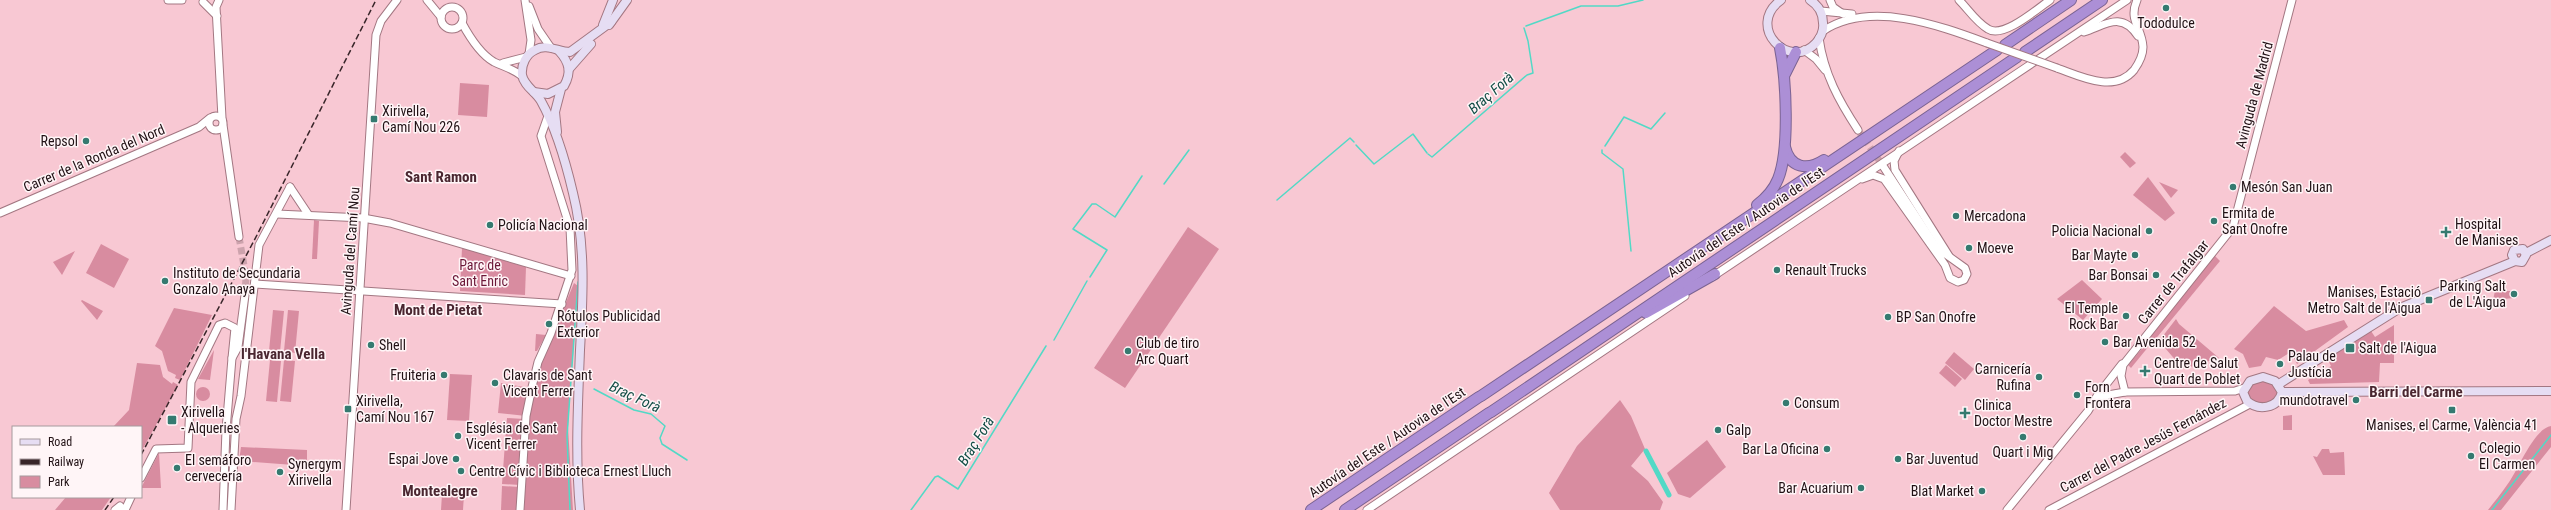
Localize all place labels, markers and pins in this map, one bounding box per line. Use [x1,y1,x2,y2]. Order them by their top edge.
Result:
marker: Tododulce [2161,3,2171,13]
place label: Tododulce [2137,15,2195,31]
place label: Xirivella, Camí Nou 226 [382,103,460,135]
marker: Xirivella, Camí Nou 226 [369,114,379,124]
place label: Repsol [40,133,78,149]
marker: Repsol [81,136,91,146]
place label: Mesón San Juan [2241,179,2333,195]
marker: Mesón San Juan [2228,182,2238,192]
place label: Ermita de Sant Onofre [2222,205,2288,237]
place label: Mercadona [1964,208,2026,224]
marker: Mercadona [1951,211,1961,221]
marker: Ermita de Sant Onofre [2209,216,2219,226]
place label: Hospital de Manises [2455,216,2518,248]
place label: Policía Nacional [498,217,588,233]
marker: Policía Nacional [485,220,495,230]
place label: Policia Nacional [2051,223,2141,239]
marker: Policia Nacional [2144,226,2154,236]
marker: Hospital de Manises [2440,226,2452,238]
place label: Moeve [1977,240,2014,256]
marker: Moeve [1964,243,1974,253]
place label: Bar Mayte [2071,247,2127,263]
marker: Bar Mayte [2130,250,2140,260]
place label: Renault Trucks [1785,262,1867,278]
place label: Instituto de Secundaria Gonzalo Anaya [173,265,301,297]
marker: Renault Trucks [1772,265,1782,275]
place label: Bar Bonsai [2088,267,2148,283]
marker: Bar Bonsai [2151,270,2161,280]
marker: Instituto de Secundaria Gonzalo Anaya [160,276,170,286]
place label: Parking Salt de L'Aigua [2440,278,2506,310]
place label: Manises, Estació Metro Salt de l'Aigua [2308,284,2421,316]
marker: Parking Salt de L'Aigua [2509,289,2519,299]
marker: Manises, Estació Metro Salt de l'Aigua [2424,295,2434,305]
place label: El Temple Rock Bar [2064,300,2118,332]
place label: Rótulos Publicidad Exterior [557,308,660,340]
place label: BP San Onofre [1896,309,1976,325]
marker: El Temple Rock Bar [2121,311,2131,321]
marker: BP San Onofre [1883,312,1893,322]
marker: Rótulos Publicidad Exterior [544,319,554,329]
place label: Bar Avenida 52 [2113,334,2196,350]
place label: Club de tiro Arc Quart [1136,335,1199,367]
place label: Shell [379,337,406,353]
marker: Bar Avenida 52 [2100,337,2110,347]
marker: Shell [366,340,376,350]
place label: Salt de l'Aigua [2359,340,2437,356]
marker: Salt de l'Aigua [2344,342,2356,354]
marker: Club de tiro Arc Quart [1123,346,1133,356]
place label: Palau de Justícia [2288,348,2336,380]
place label: Centre de Salut Quart de Poblet [2154,355,2240,387]
marker: Palau de Justícia [2275,359,2285,369]
place label: Carnicería Rufina [1975,361,2031,393]
marker: Centre de Salut Quart de Poblet [2139,365,2151,377]
place label: Fruiteria [390,367,436,383]
place label: Clavaris de Sant Vicent Ferrer [503,367,592,399]
marker: Fruiteria [439,370,449,380]
marker: Carnicería Rufina [2034,372,2044,382]
marker: Clavaris de Sant Vicent Ferrer [490,378,500,388]
place label: Forn Frontera [2085,379,2131,411]
marker: Forn Frontera [2072,390,2082,400]
place label: mundotravel [2280,392,2348,408]
place label: Xirivella, Camí Nou 167 [356,393,434,425]
place label: Consum [1794,395,1839,411]
marker: mundotravel [2351,395,2361,405]
place label: Clinica Doctor Mestre [1974,397,2053,429]
marker: Consum [1781,398,1791,408]
place label: Xirivella - Alqueries [181,404,240,436]
marker: Xirivella, Camí Nou 167 [343,404,353,414]
marker: Manises, el Carme, València 41 [2447,405,2457,415]
marker: Clinica Doctor Mestre [1959,407,1971,419]
marker: Xirivella - Alqueries [166,414,178,426]
place label: Manises, el Carme, València 41 [2366,417,2538,433]
place label: Església de Sant Vicent Ferrer [466,420,557,452]
place label: Galp [1726,422,1751,438]
marker: Galp [1713,425,1723,435]
marker: Església de Sant Vicent Ferrer [453,431,463,441]
marker: Quart i Mig [2018,432,2028,442]
place label: Colegio El Carmen [2479,440,2535,472]
place label: Bar La Oficina [1742,441,1819,457]
marker: Bar La Oficina [1822,444,1832,454]
place label: Quart i Mig [1993,444,2053,460]
place label: Espai Jove [388,451,448,467]
place label: Bar Juventud [1906,451,1978,467]
marker: Colegio El Carmen [2466,451,2476,461]
place label: El semáforo cervecería [185,452,251,484]
marker: Espai Jove [451,454,461,464]
marker: Bar Juventud [1893,454,1903,464]
place label: Synergym Xirivella [288,456,342,488]
marker: El semáforo cervecería [172,463,182,473]
place label: Centre Cívic i Biblioteca Ernest Lluch [469,463,671,479]
marker: Centre Cívic i Biblioteca Ernest Lluch [456,466,466,476]
marker: Synergym Xirivella [275,467,285,477]
place label: Bar Acuarium [1778,480,1853,496]
marker: Bar Acuarium [1856,483,1866,493]
place label: Blat Market [1911,483,1974,499]
marker: Blat Market [1977,486,1987,496]

